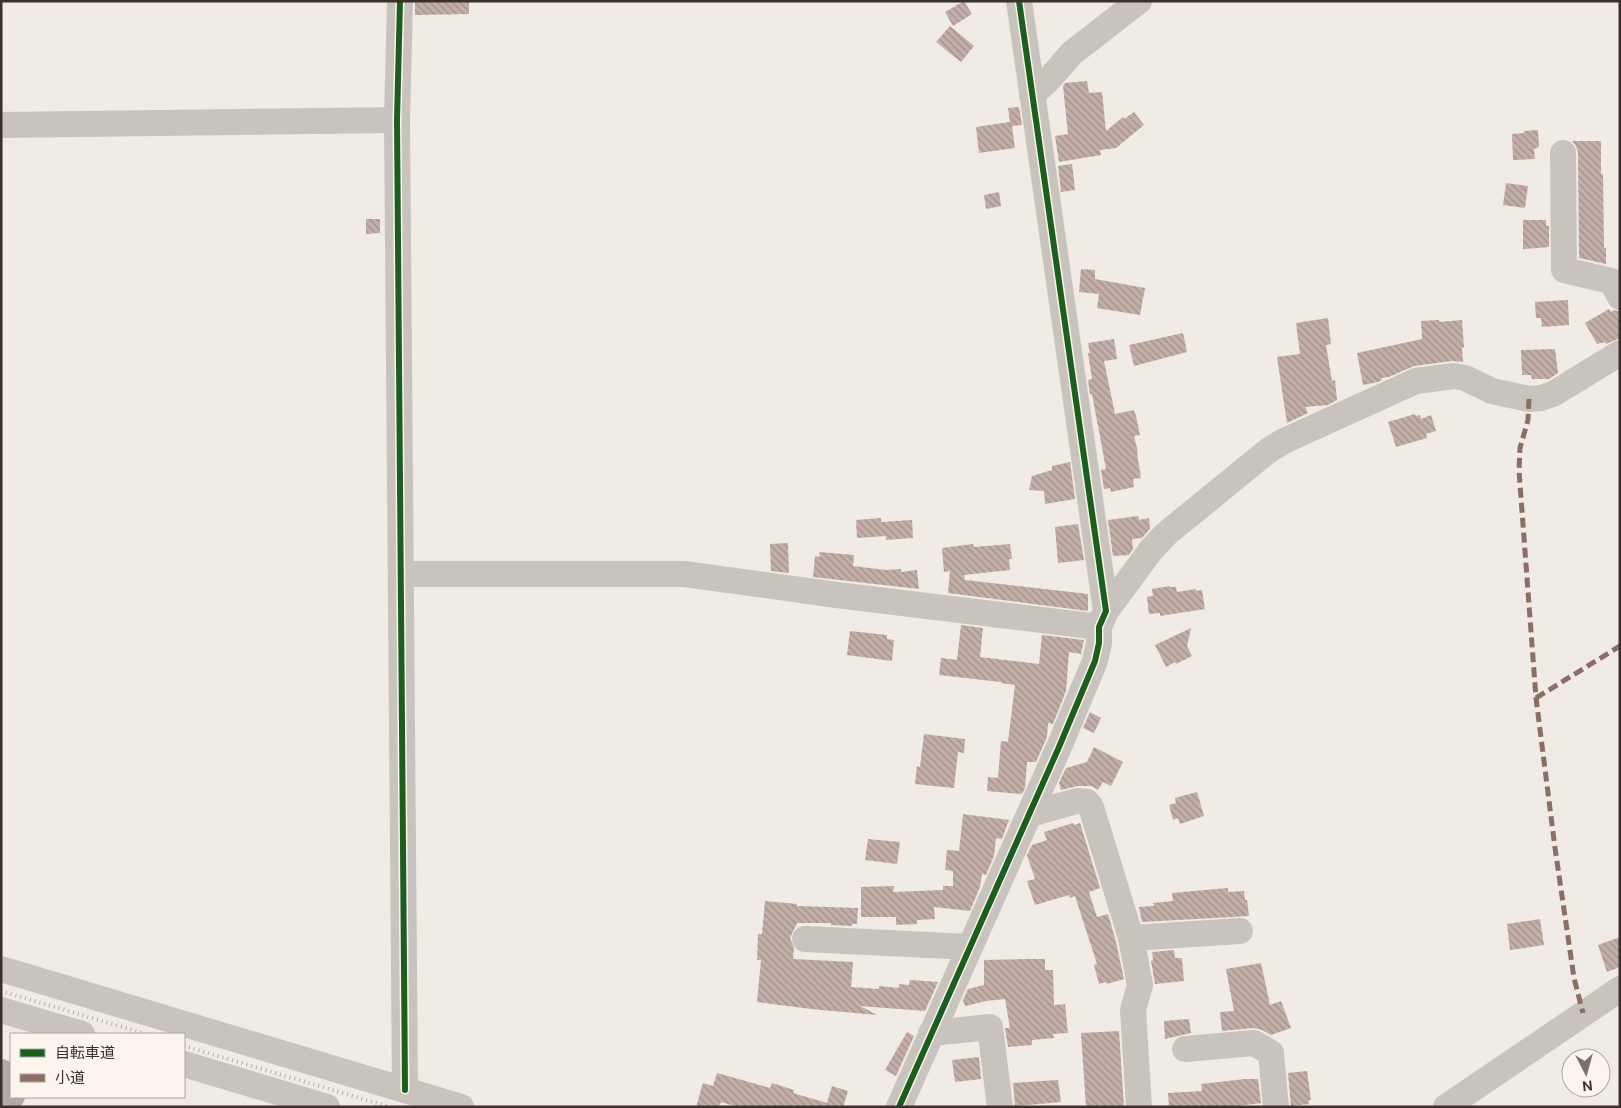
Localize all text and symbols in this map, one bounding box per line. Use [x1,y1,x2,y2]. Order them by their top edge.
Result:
legend [10,1033,185,1098]
text: 自転車道 [55,1043,115,1063]
north arrow [1561,1048,1611,1098]
text: 小道 [55,1068,85,1088]
text: N [1581,1076,1593,1095]

